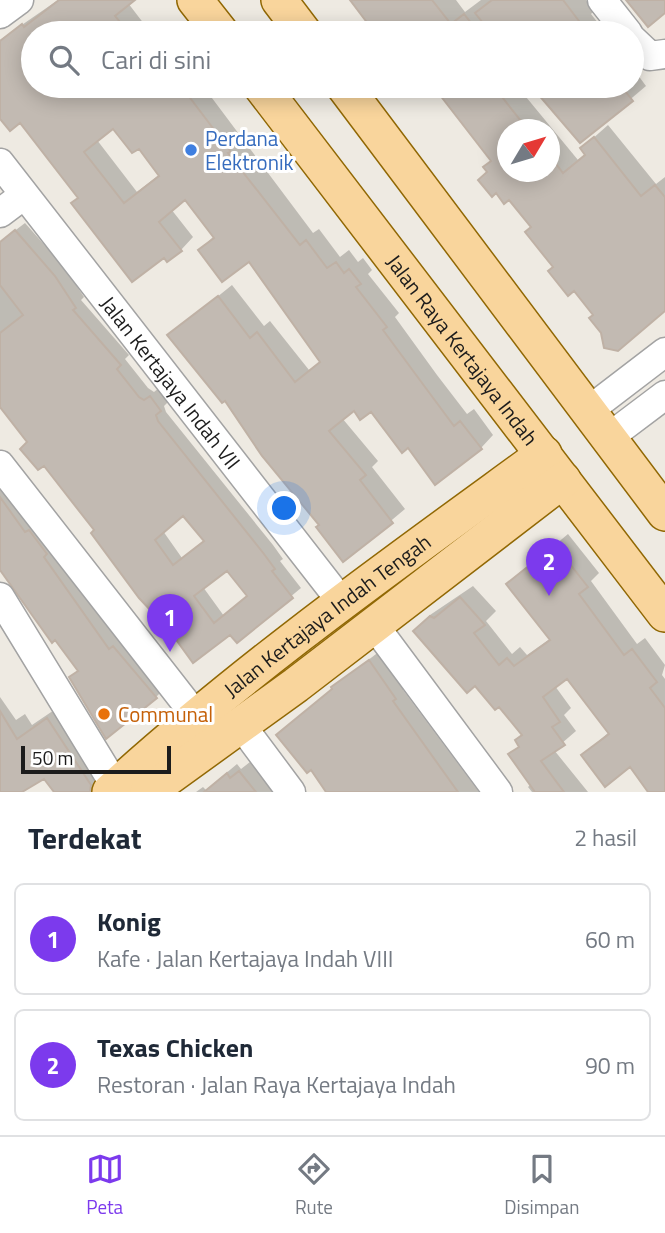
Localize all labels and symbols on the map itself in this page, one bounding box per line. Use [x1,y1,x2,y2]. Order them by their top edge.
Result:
north arrow [497,119,560,182]
place label: Perdana Elektronik [205,122,294,178]
marker: Perdana Elektronik [183,142,199,158]
street label: Jalan Raya Kertajaya Indah [379,247,546,452]
street label: Jalan Kertajaya Indah VII [93,289,249,476]
your location [267,491,301,525]
street label: Jalan Kertajaya Indah Tengah [216,526,437,705]
pin: 2 [526,538,572,596]
pin: 1 [147,594,193,652]
place label: Communal [118,698,213,730]
marker: Communal [96,706,112,722]
scale bar [21,743,172,775]

